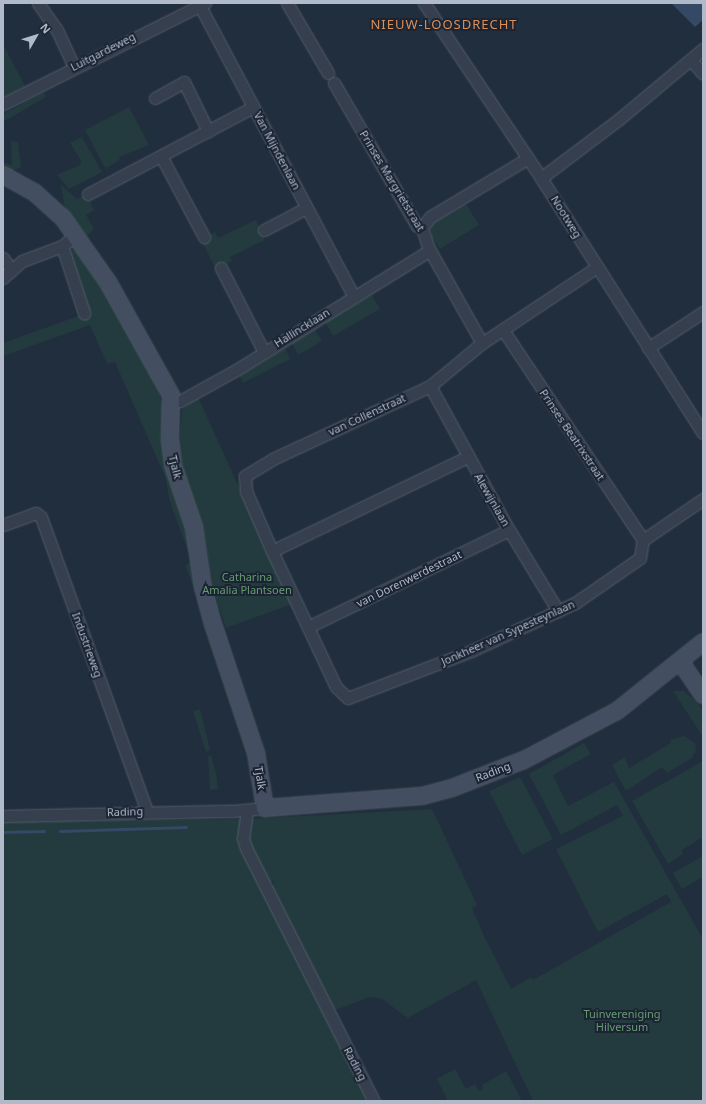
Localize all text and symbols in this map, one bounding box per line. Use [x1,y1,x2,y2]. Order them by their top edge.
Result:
north arrow [16,16,56,56]
district label: NIEUW-LOOSDRECHT [370,16,518,32]
text: N [37,20,54,36]
street label: Luitgardeweg [68,30,138,74]
street label: Van Mijndenlaan [251,110,303,192]
street label: Prinses Margrietstraat [357,128,427,234]
street label: Nootweg [548,193,584,241]
street label: Hallincklaan [272,306,332,350]
street label: Prinses Beatrixstraat [537,387,607,483]
street label: van Collenstraat [326,391,408,439]
street label: Tjalk [166,454,184,480]
street label: Alewijnlaan [472,471,512,529]
street label: van Dorenwerdestraat [354,548,464,610]
park label: Catharina Amalia Plantsoen [202,571,292,597]
street label: Jonkheer van Sypesteynlaan [439,598,577,668]
street label: Industrieweg [69,611,105,679]
street label: Rading [474,759,512,785]
street label: Tjalk [252,765,268,791]
street label: Rading [107,805,143,819]
park label: Tuinvereniging Hilversum [583,1008,661,1034]
street label: Rading [341,1045,369,1083]

